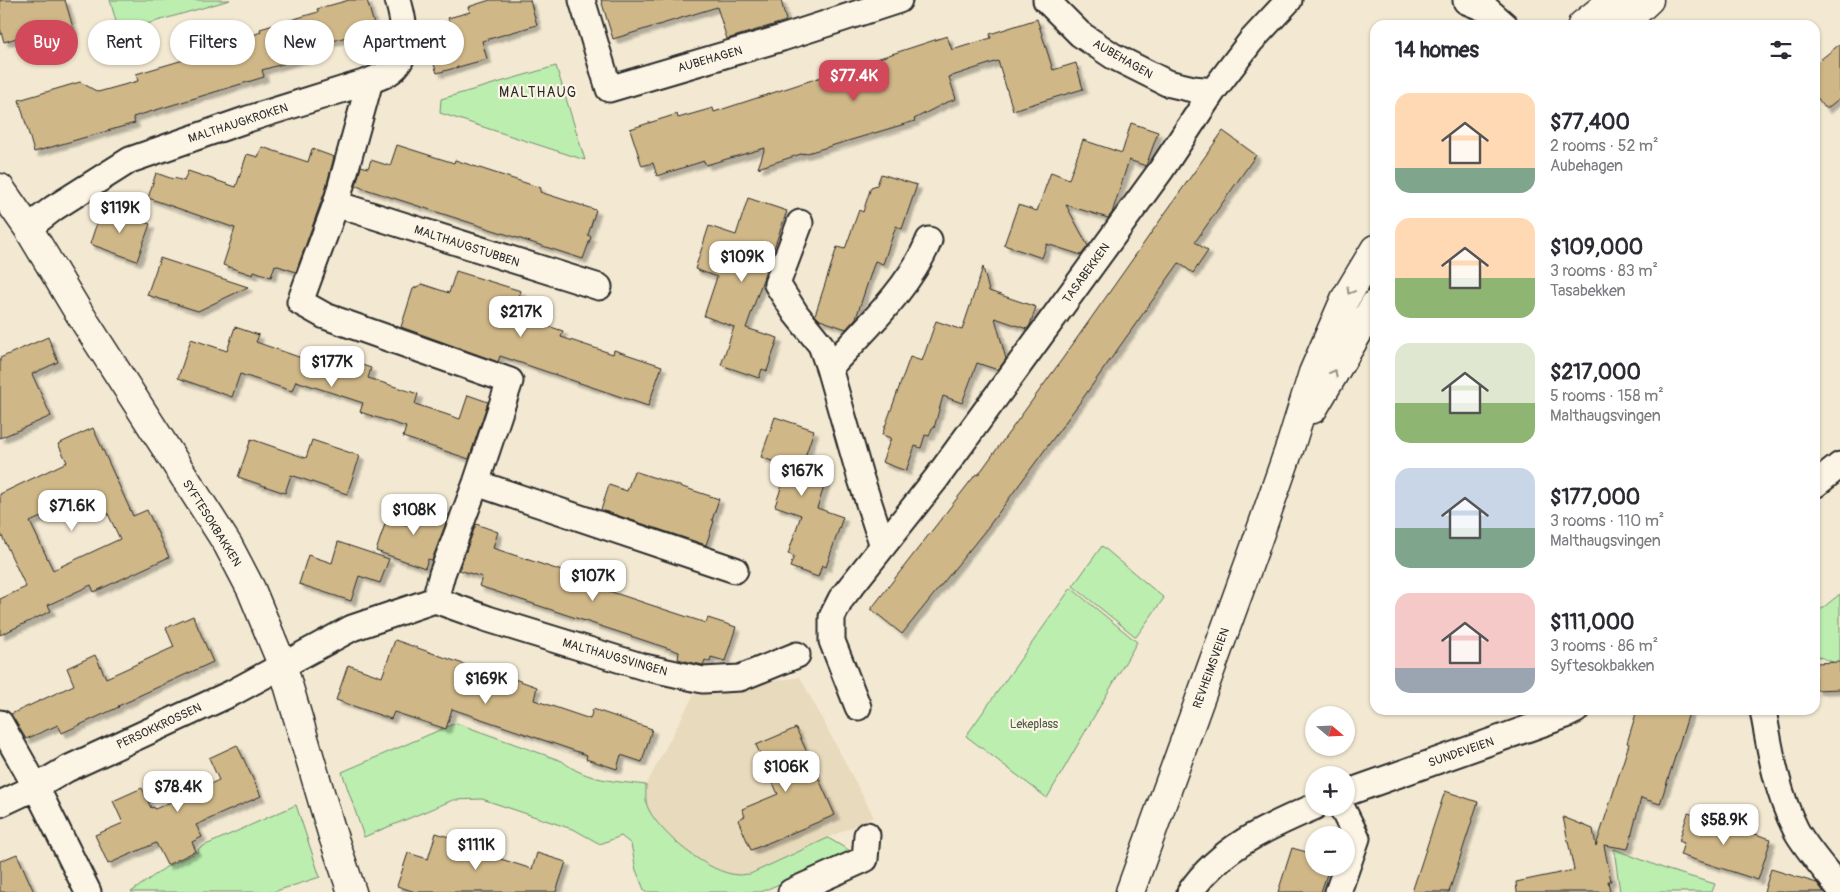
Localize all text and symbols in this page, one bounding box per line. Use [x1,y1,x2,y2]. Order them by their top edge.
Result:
chip: Buy [15,20,78,65]
chip: Rent [88,20,160,65]
chip: Filters [170,20,255,65]
chip: New [265,20,334,65]
chip: Apartment [344,20,464,65]
street label: AUBEHAGEN [1090,36,1155,83]
icon: filters [1767,36,1795,64]
text: 14 homes [1395,37,1479,64]
street label: AUBEHAGEN [676,43,744,76]
pin: $77.4K [813,59,895,102]
text: $77.4K [830,66,878,86]
district label: MALTHAUG [499,84,577,101]
street label: MALTHAUGKROKEN [186,100,290,147]
text: $77,400 [1550,109,1630,136]
icon: home [1435,113,1495,173]
text: 2 rooms · 52 m² [1550,136,1659,156]
text: Aubehagen [1550,156,1623,176]
pin: $119K [85,192,155,234]
text: $119K [100,198,140,218]
street label: MALTHAUGSTUBBEN [412,222,521,271]
text: $109,000 [1550,234,1643,261]
icon: home [1435,238,1495,298]
pin: $109K [707,240,777,283]
street label: TASABEKKEN [1060,240,1113,306]
text: $109K [720,247,764,267]
text: 3 rooms · 83 m² [1550,261,1658,281]
text: Tasabekken [1550,281,1626,301]
one-way arrow [1346,285,1356,294]
pin: $217K [486,296,556,338]
text: $217K [500,302,542,322]
pin: $177K [297,346,367,388]
text: $177K [311,352,353,372]
text: $217,000 [1550,359,1641,386]
icon: home [1435,363,1495,423]
one-way arrow [1328,369,1338,378]
text: 5 rooms · 158 m² [1550,386,1664,406]
text: Malthaugsvingen [1550,406,1661,426]
pin: $167K [767,454,837,497]
text: $167K [781,461,823,481]
street label: SYFTESOKBAKKEN [179,477,244,569]
text: $177,000 [1550,484,1640,511]
icon: home [1435,488,1495,548]
pin: $71.6K [31,490,113,532]
pin: $108K [379,494,449,536]
text: $71.6K [49,496,95,516]
text: $108K [392,500,436,520]
text: 3 rooms · 110 m² [1550,511,1664,531]
text: Malthaugsvingen [1550,531,1661,551]
pin: $107K [558,560,628,602]
text: $107K [571,566,615,586]
text: $111,000 [1550,609,1634,636]
icon: home [1435,613,1495,673]
street label: REVHEIMSVEIEN [1190,626,1233,711]
street label: MALTHAUGSVINGEN [561,635,669,680]
text: 3 rooms · 86 m² [1550,636,1658,656]
text: Syftesokbakken [1550,656,1655,676]
pin: $169K [451,662,521,705]
text: $169K [465,669,507,689]
street label: PERSOKKROSSEN [114,700,204,753]
north arrow [1305,706,1355,756]
map controls [1305,706,1355,876]
park label: Lekeplass [1010,717,1059,732]
street label: SUNDEVEIEN [1426,734,1496,771]
pin: $106K [751,750,821,793]
text: $106K [764,757,808,777]
button: + [1305,766,1355,816]
pin: $78.4K [137,770,219,813]
text: $78.4K [154,777,202,797]
pin: $58.9K [1683,804,1765,846]
text: $58.9K [1701,810,1747,830]
button: − [1305,826,1355,876]
pin: $111K [441,828,511,871]
text: $111K [457,835,495,855]

